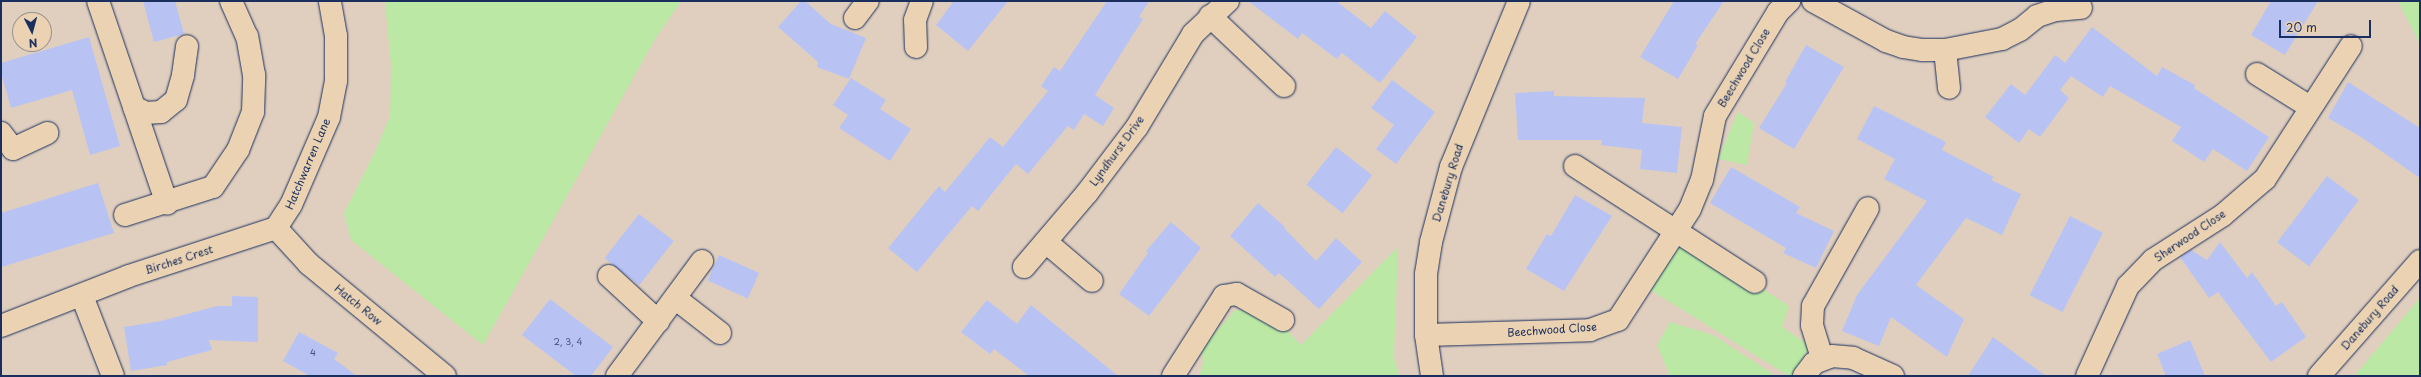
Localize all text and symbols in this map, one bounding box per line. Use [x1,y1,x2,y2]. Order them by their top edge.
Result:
north arrow [12,12,52,52]
scale bar [2281,12,2373,38]
text: 20 m [2286,18,2317,36]
street label: Beechwood Close [1715,26,1773,110]
text: N [28,35,38,52]
street label: Lyndhurst Drive [1087,113,1147,189]
street label: Hatchwarren Lane [283,116,333,212]
street label: Danebury Road [1430,142,1466,224]
street label: Sherwood Close [2152,207,2228,265]
street label: Birches Crest [143,243,215,277]
street label: Hatch Row [332,282,384,328]
street label: Danebury Road [2338,283,2402,353]
street label: Beechwood Close [1507,320,1597,340]
house number: 2, 3, 4 [554,336,582,346]
house number: 4 [310,347,316,357]

